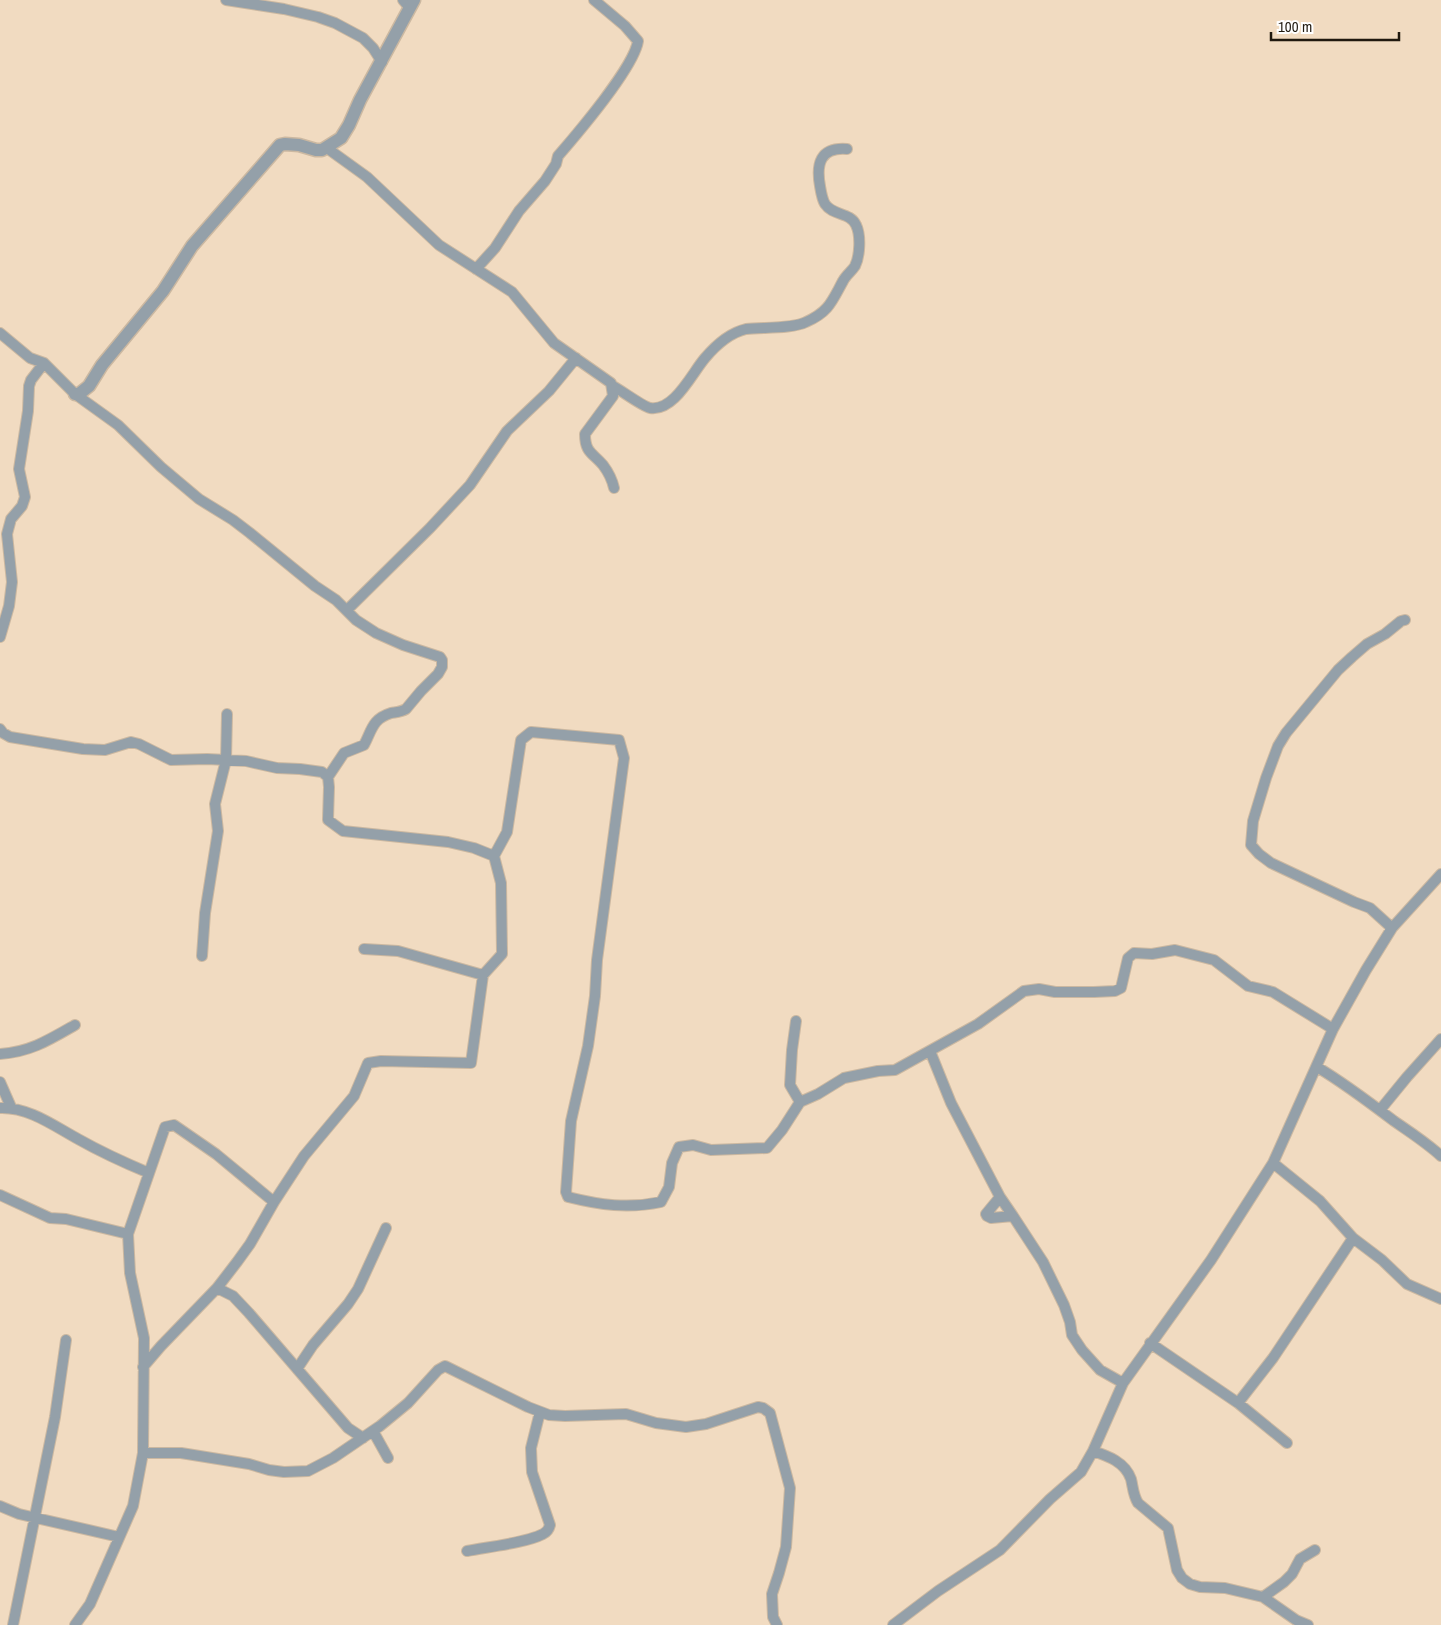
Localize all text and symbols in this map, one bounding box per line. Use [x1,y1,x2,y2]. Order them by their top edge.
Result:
scale bar [1271,10,1398,42]
text: 100 m [1278,16,1312,37]

